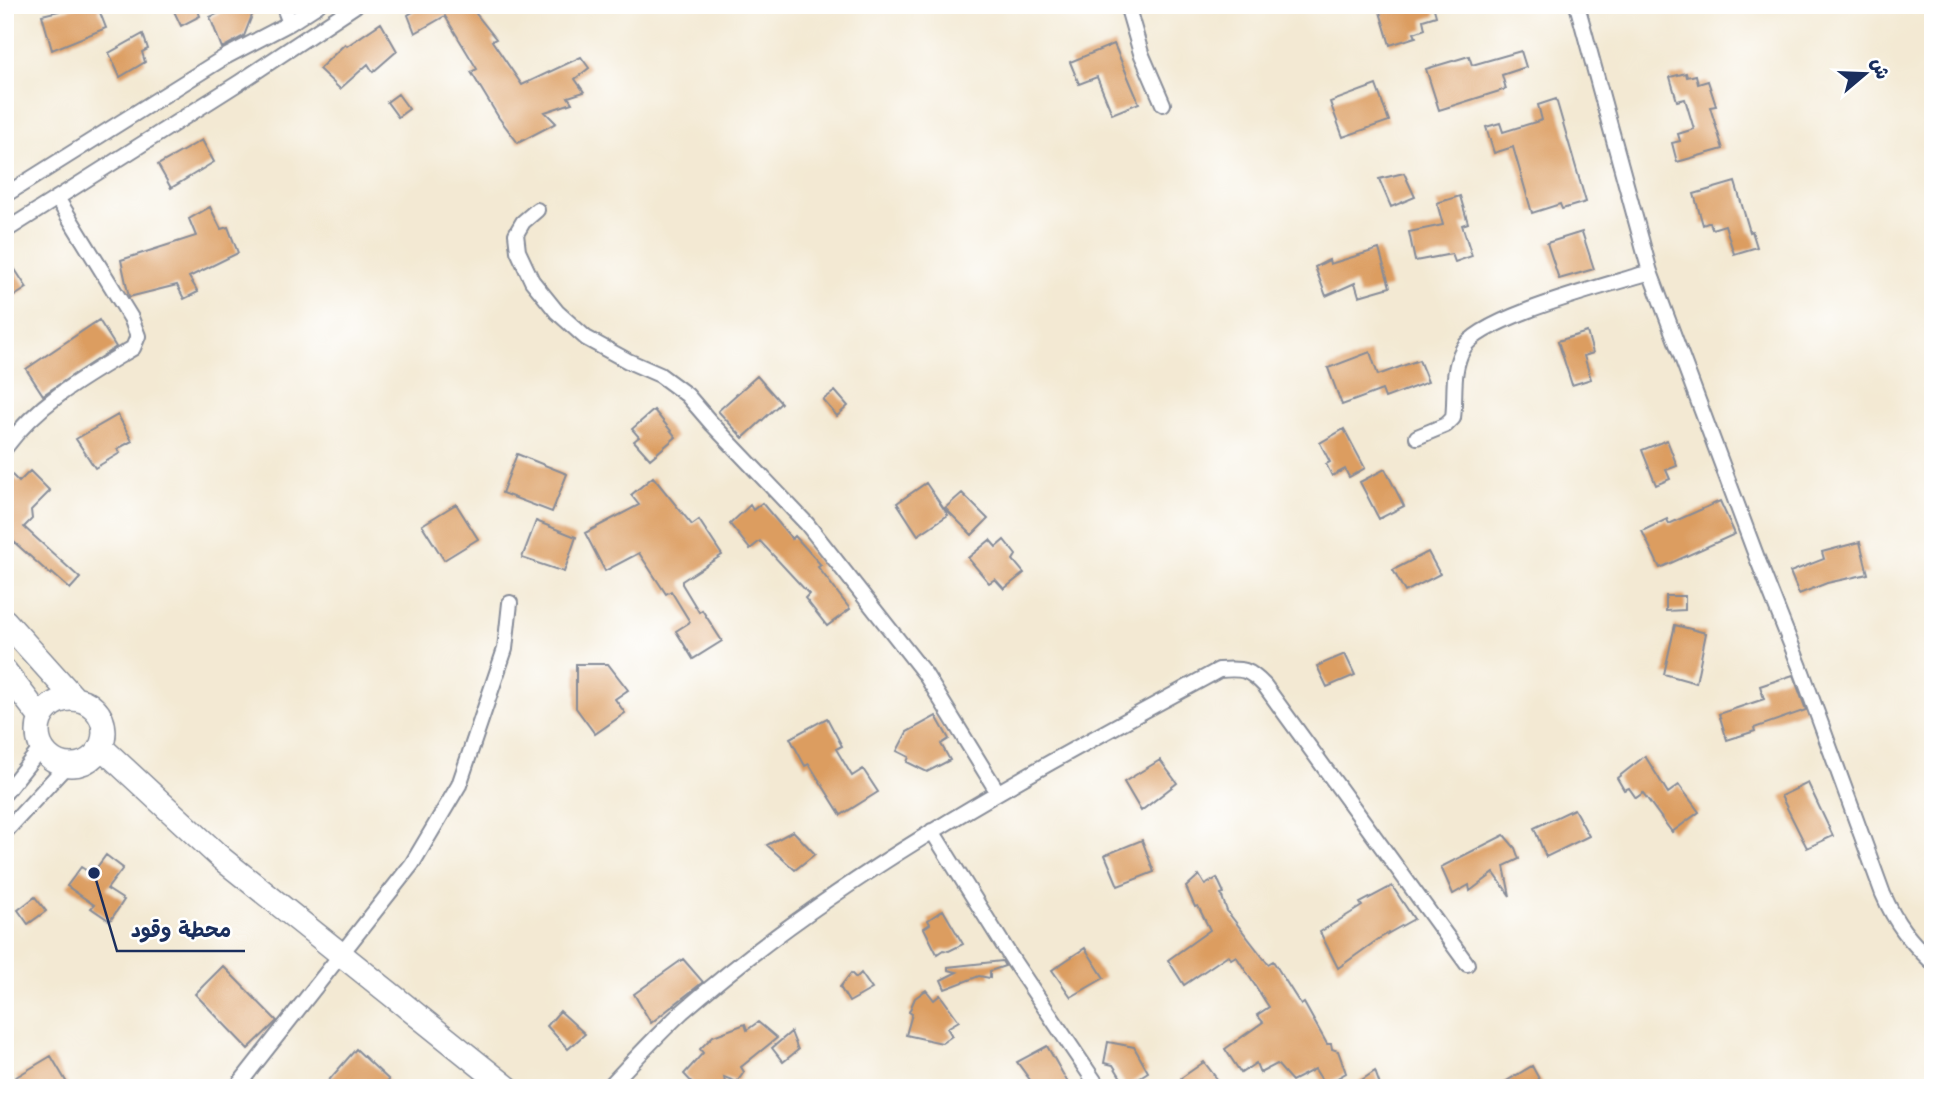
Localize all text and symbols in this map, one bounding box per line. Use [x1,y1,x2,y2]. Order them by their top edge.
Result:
north arrow [1829,38,1899,108]
text: ش [1865,54,1899,83]
callout: محطة وقود [117,909,245,951]
text: محطة وقود [131,912,231,944]

